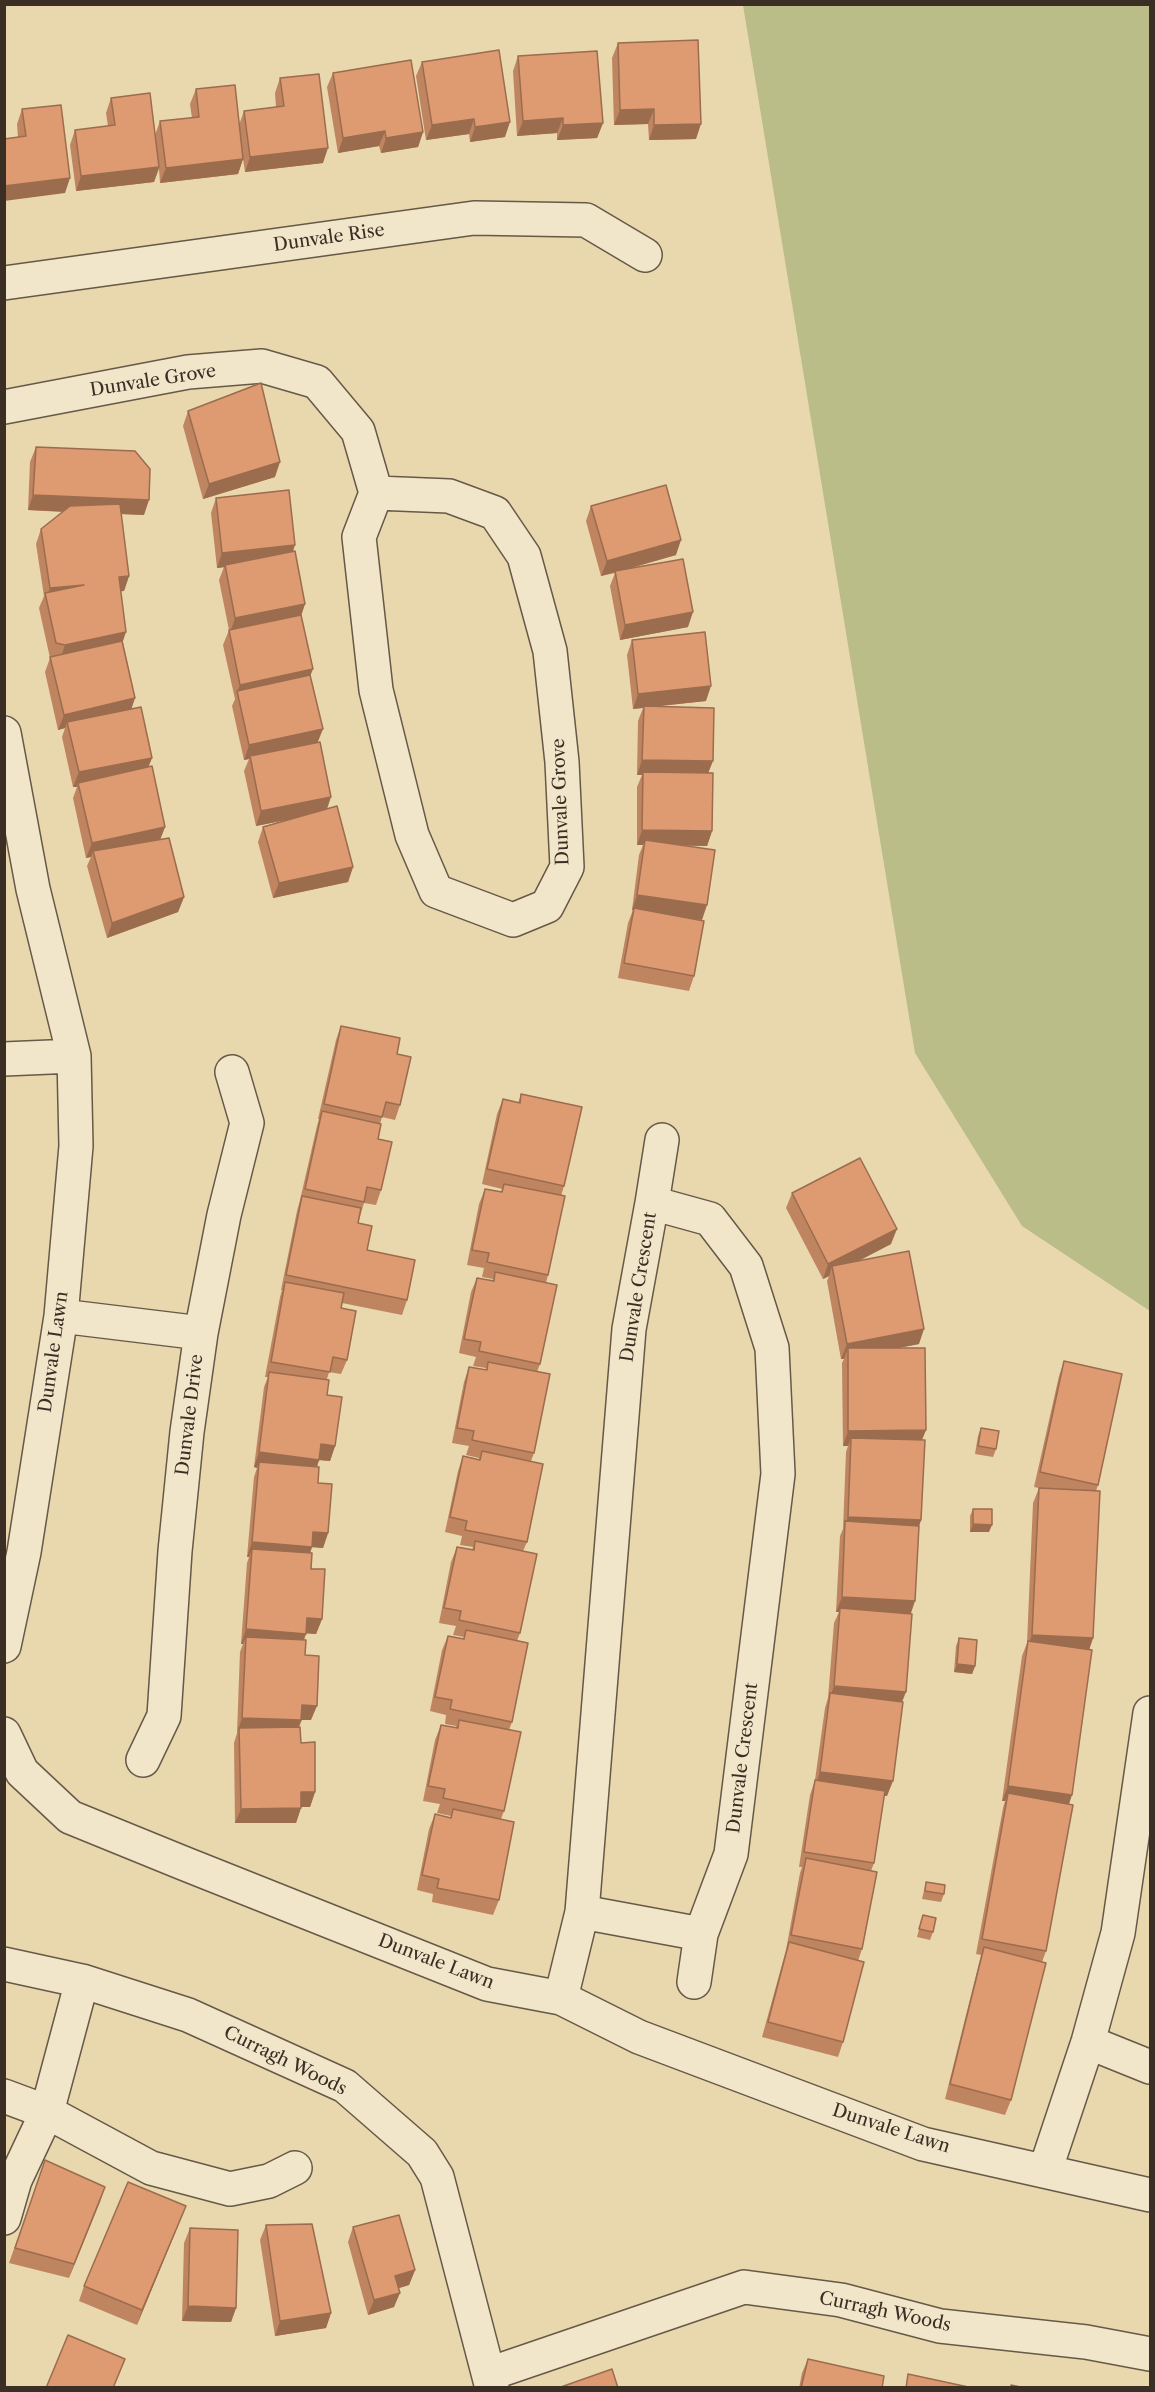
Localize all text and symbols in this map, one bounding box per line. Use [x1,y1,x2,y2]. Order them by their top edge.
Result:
street label: Dunvale Rise [272,220,386,256]
street label: Dunvale Grove [89,360,217,402]
street label: Dunvale Grove [548,738,574,866]
street label: Dunvale Crescent [616,1210,662,1364]
street label: Dunvale Lawn [35,1290,73,1414]
street label: Dunvale Drive [172,1353,208,1477]
street label: Dunvale Crescent [723,1681,763,1835]
street label: Dunvale Lawn [375,1930,497,1994]
street label: Curragh Woods [220,2022,350,2100]
street label: Dunvale Lawn [829,2100,953,2158]
street label: Curragh Woods [817,2287,953,2337]

